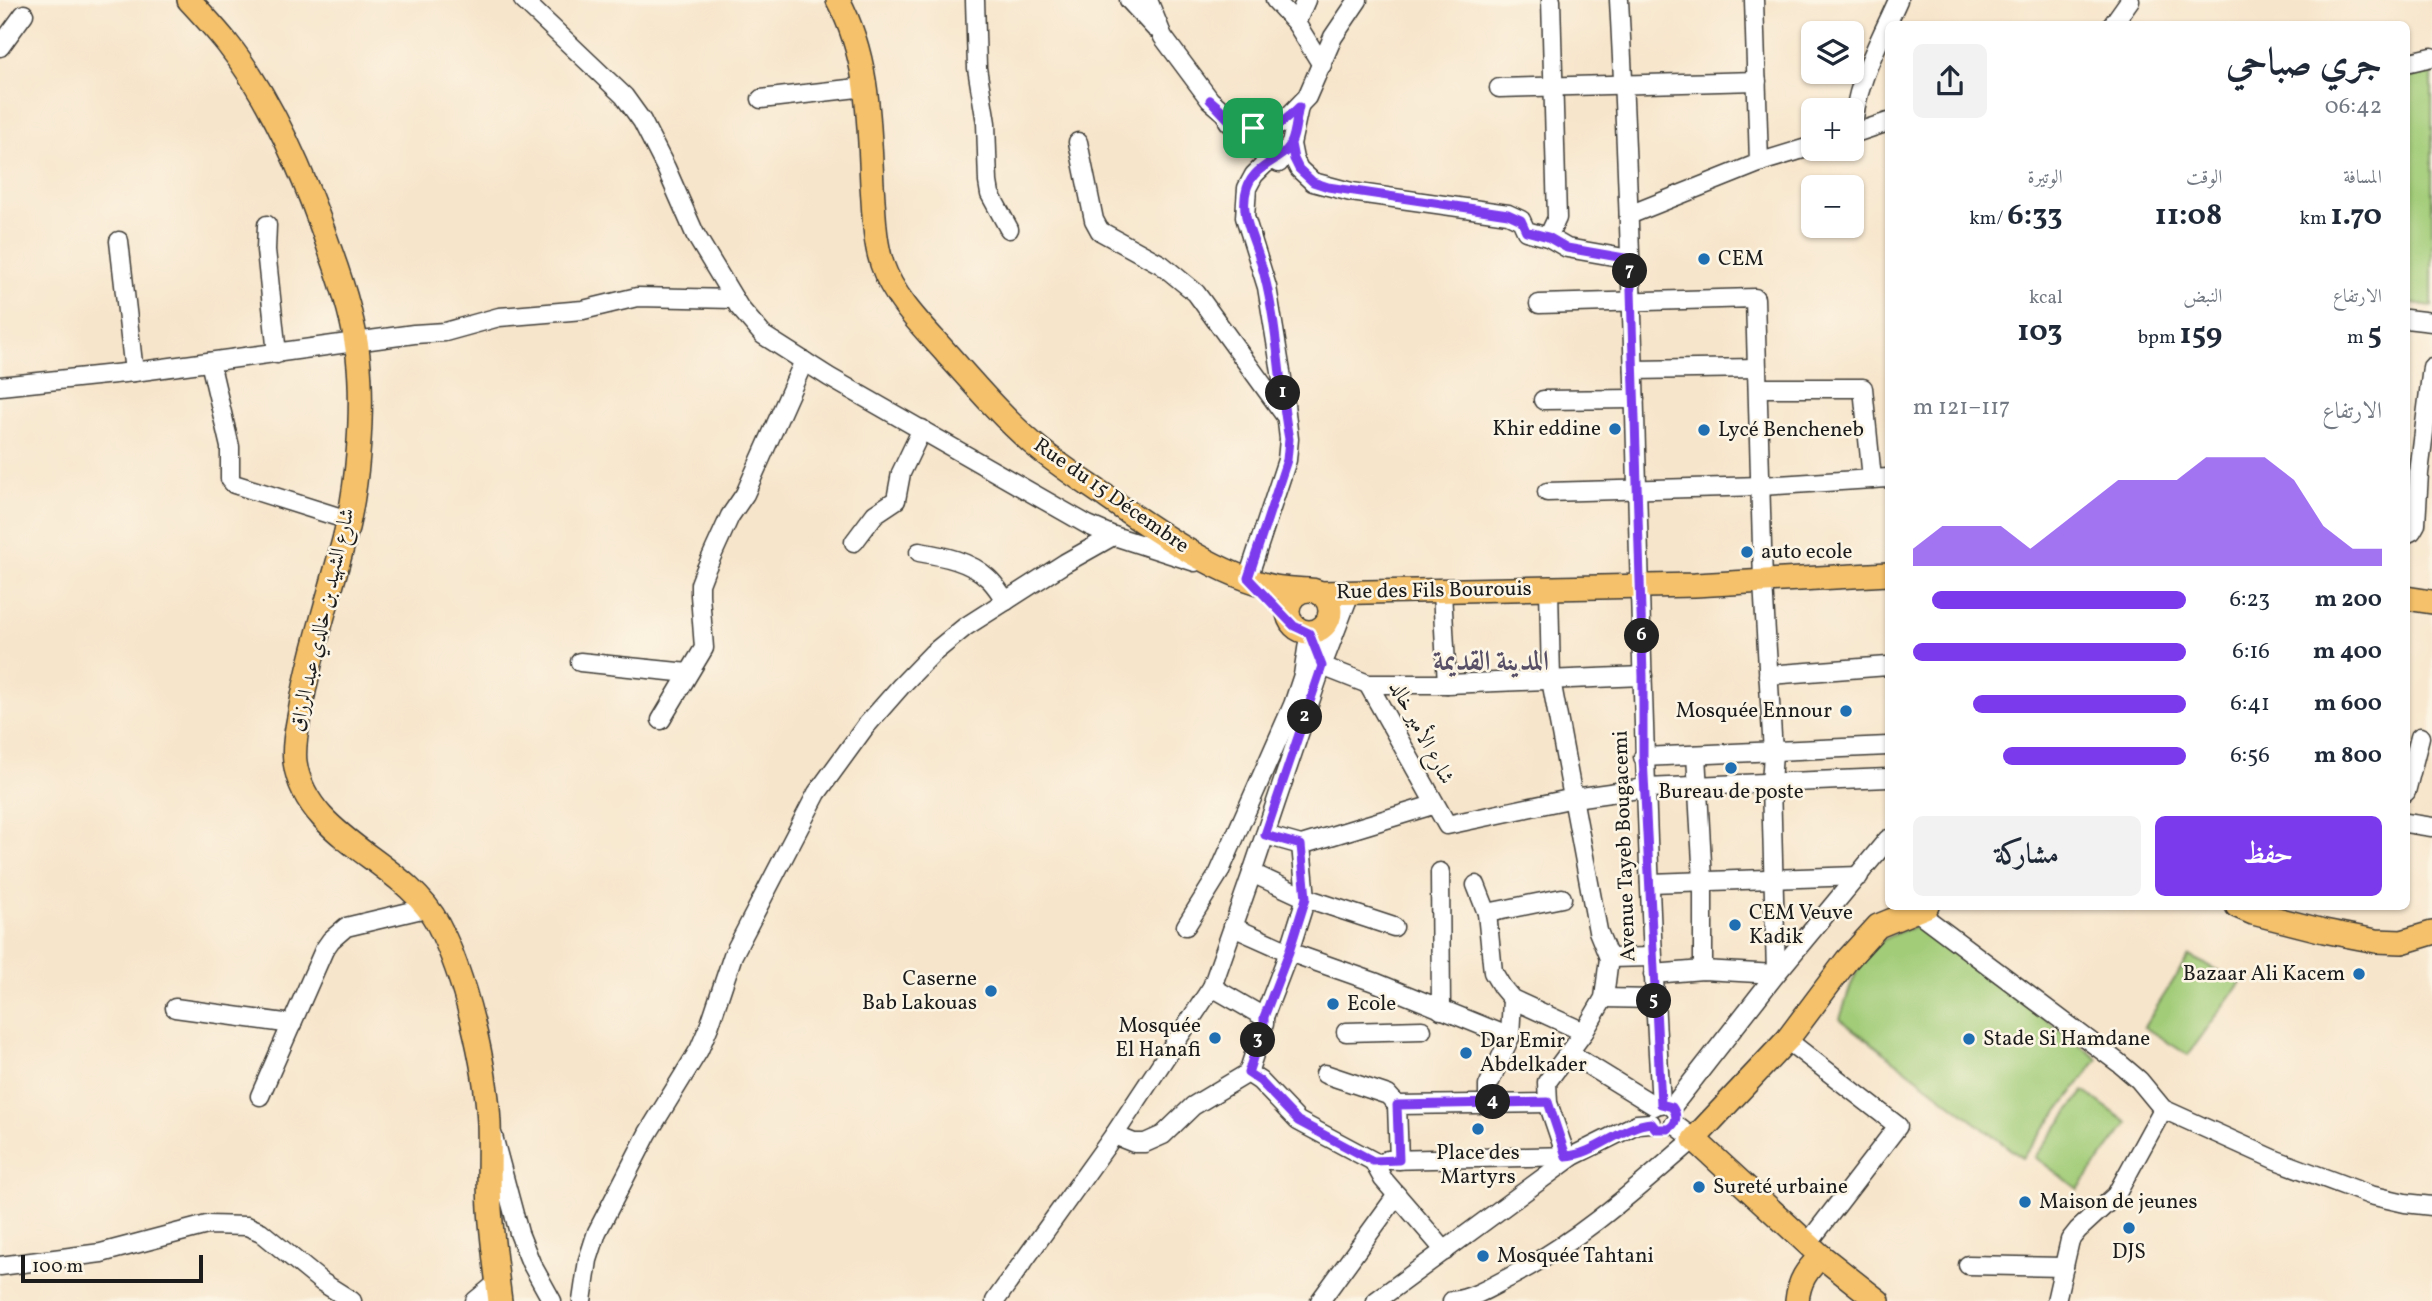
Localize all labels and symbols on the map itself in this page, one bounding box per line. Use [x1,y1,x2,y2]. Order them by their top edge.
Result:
pin [1223,98,1283,158]
place label: CEM [1718,245,1764,274]
marker: CEM [1696,251,1712,267]
pin: 7 [1612,254,1648,288]
pin: 1 [1266,376,1300,410]
place label: Khir eddine [1492,415,1601,444]
place label: Lycé Bencheneb [1718,416,1864,445]
marker: Khir eddine [1607,421,1623,437]
marker: Lycé Bencheneb [1696,422,1712,438]
street label: Rue du 15 Décembre [1027,431,1195,561]
street label: شارع الشهيد بن خالدي عبد الرزاق [283,505,365,735]
place label: auto ecole [1761,538,1852,567]
marker: auto ecole [1739,544,1755,560]
street label: Rue des Fils Bourouis [1336,575,1532,607]
pin: 6 [1624,618,1660,654]
district label: المدينة القديمة [1433,643,1549,682]
street label: شارع الأمير خالد [1380,675,1462,791]
place label: Mosquée Ennour [1676,697,1832,726]
pin: 2 [1288,700,1322,734]
marker: Mosquée Ennour [1838,703,1854,719]
street label: Avenue Tayeb Bougacemi [1606,730,1644,962]
marker: Bureau de poste [1723,760,1739,776]
place label: Bureau de poste [1658,778,1804,807]
place label: CEM Veuve Kadik [1749,899,1853,952]
marker: CEM Veuve Kadik [1727,917,1743,933]
place label: Bazaar Ali Kacem [2183,960,2345,989]
place label: Caserne Bab Lakouas [862,965,977,1018]
marker: Bazaar Ali Kacem [2351,966,2367,982]
marker: Caserne Bab Lakouas [983,983,999,999]
pin: 5 [1636,984,1672,1018]
place label: Ecole [1347,990,1396,1019]
marker: Ecole [1325,996,1341,1012]
place label: Mosquée El Hanafi [1115,1012,1201,1065]
pin: 3 [1240,1023,1276,1058]
place label: Stade Si Hamdane [1983,1025,2150,1054]
place label: Dar Emir Abdelkader [1480,1027,1587,1080]
marker: Mosquée El Hanafi [1207,1030,1223,1046]
marker: Stade Si Hamdane [1961,1031,1977,1047]
marker: Dar Emir Abdelkader [1458,1045,1474,1061]
pin: 4 [1476,1084,1510,1120]
marker: Place des Martyrs [1470,1121,1486,1137]
place label: Place des Martyrs [1436,1139,1520,1192]
place label: Sureté urbaine [1713,1173,1848,1202]
marker: Sureté urbaine [1691,1179,1707,1195]
place label: Maison de jeunes [2039,1188,2197,1217]
marker: Maison de jeunes [2017,1194,2033,1210]
marker: DJS [2121,1220,2137,1236]
place label: DJS [2112,1238,2146,1267]
place label: Mosquée Tahtani [1497,1242,1654,1271]
marker: Mosquée Tahtani [1475,1248,1491,1264]
scale bar [21,1252,203,1284]

